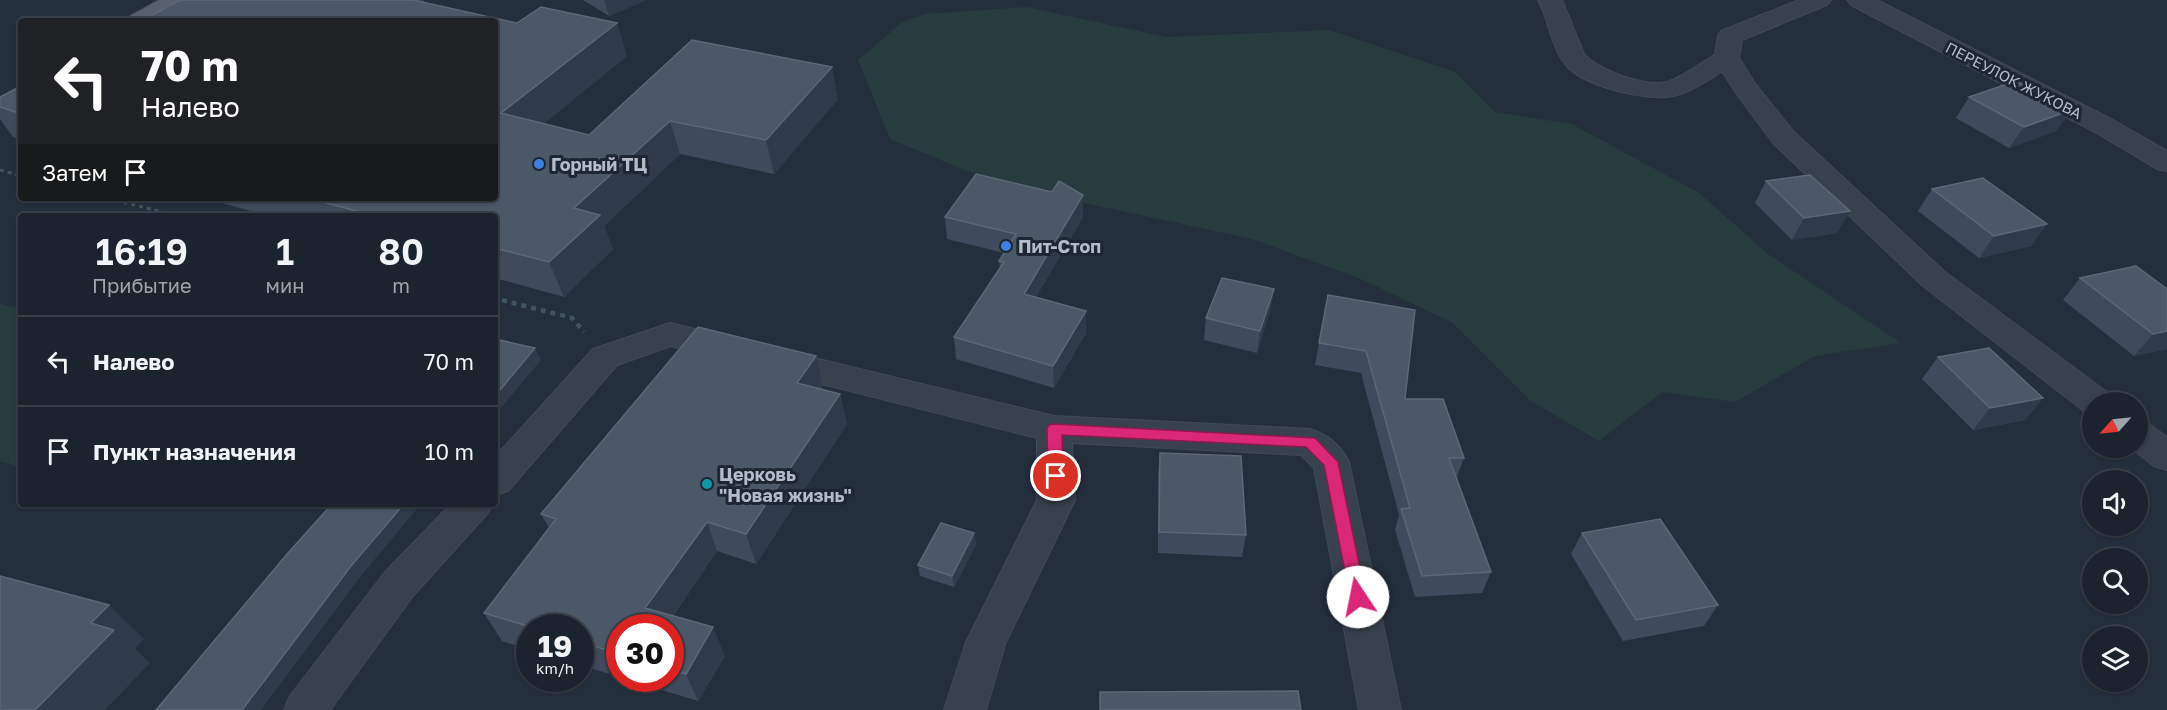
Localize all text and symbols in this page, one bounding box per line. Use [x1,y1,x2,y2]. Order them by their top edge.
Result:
street label: ПЕРЕУЛОК ЖУКОВА [1943,38,2085,122]
text: 70 m [141,40,238,90]
icon: left [42,42,120,120]
text: Налево [141,91,240,123]
place label: Горный ТЦ [551,153,647,175]
icon: arrive [119,156,152,189]
marker: Горный ТЦ [532,157,546,171]
text: Затем [42,159,107,186]
text: 16:19 [96,230,188,273]
text: 1 [276,230,294,273]
text: 80 [378,230,424,273]
place label: Пит-Стоп [1018,235,1101,257]
marker: Пит-Стоп [999,239,1013,253]
text: Прибытие [92,273,192,297]
text: мин [266,273,304,297]
text: m [392,273,410,297]
icon: left [42,345,75,378]
text: Налево [93,348,175,375]
text: 70 m [424,348,474,375]
north arrow [2082,392,2148,458]
map controls [2082,392,2148,692]
icon: arrive [42,435,75,468]
text: Пункт назначения [93,438,296,465]
text: 10 m [425,438,474,465]
pin [1030,450,1081,501]
icon: arrive [1039,459,1072,492]
place label: Церковь "Новая жизнь" [719,463,852,506]
button: sound [2082,470,2148,536]
marker: Церковь "Новая жизнь" [700,477,714,491]
button: search [2082,548,2148,614]
position arrow [1326,565,1390,629]
speed limit sign: 30 [606,614,684,692]
button: layers [2082,626,2148,692]
text: 19 [538,628,572,664]
text: km/h [536,659,574,677]

